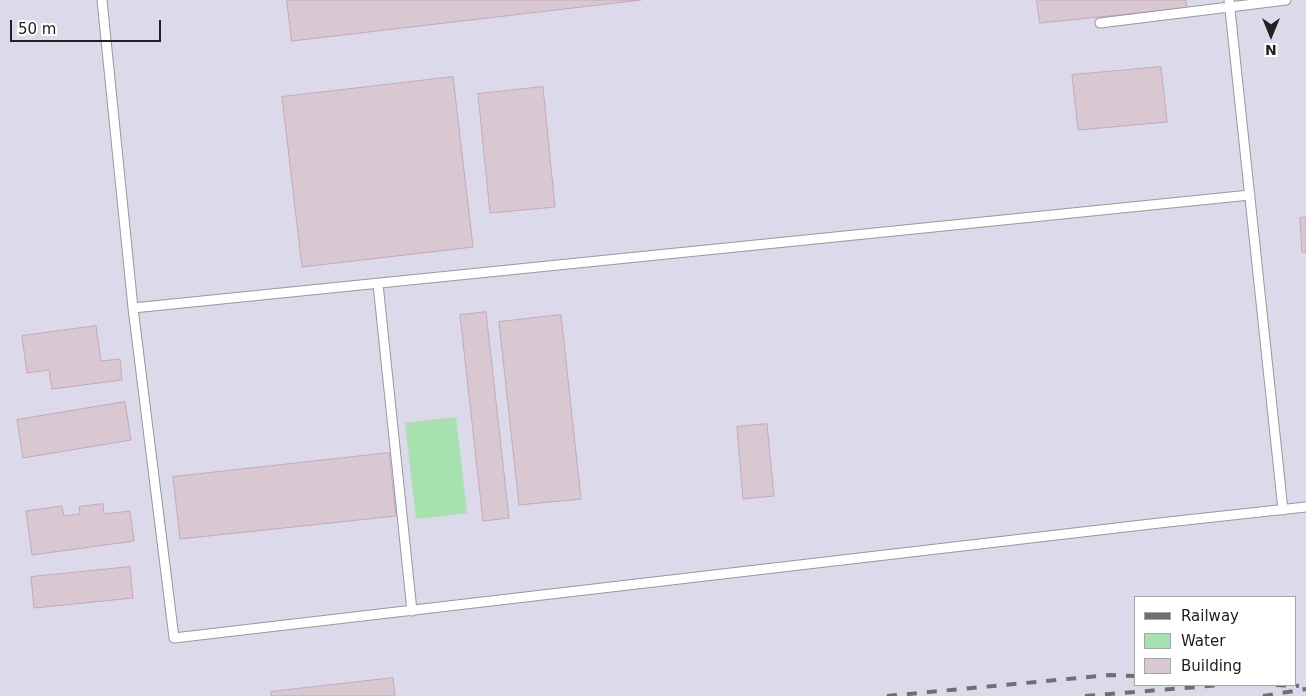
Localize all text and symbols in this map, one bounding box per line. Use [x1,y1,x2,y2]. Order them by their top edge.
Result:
scale bar [12,10,164,42]
north arrow [1246,10,1296,60]
text: 50 m [18,20,56,38]
text: N [1265,42,1277,58]
legend [1134,596,1296,686]
text: Railway [1181,607,1239,625]
text: Water [1181,632,1225,650]
text: Building [1181,657,1242,675]

